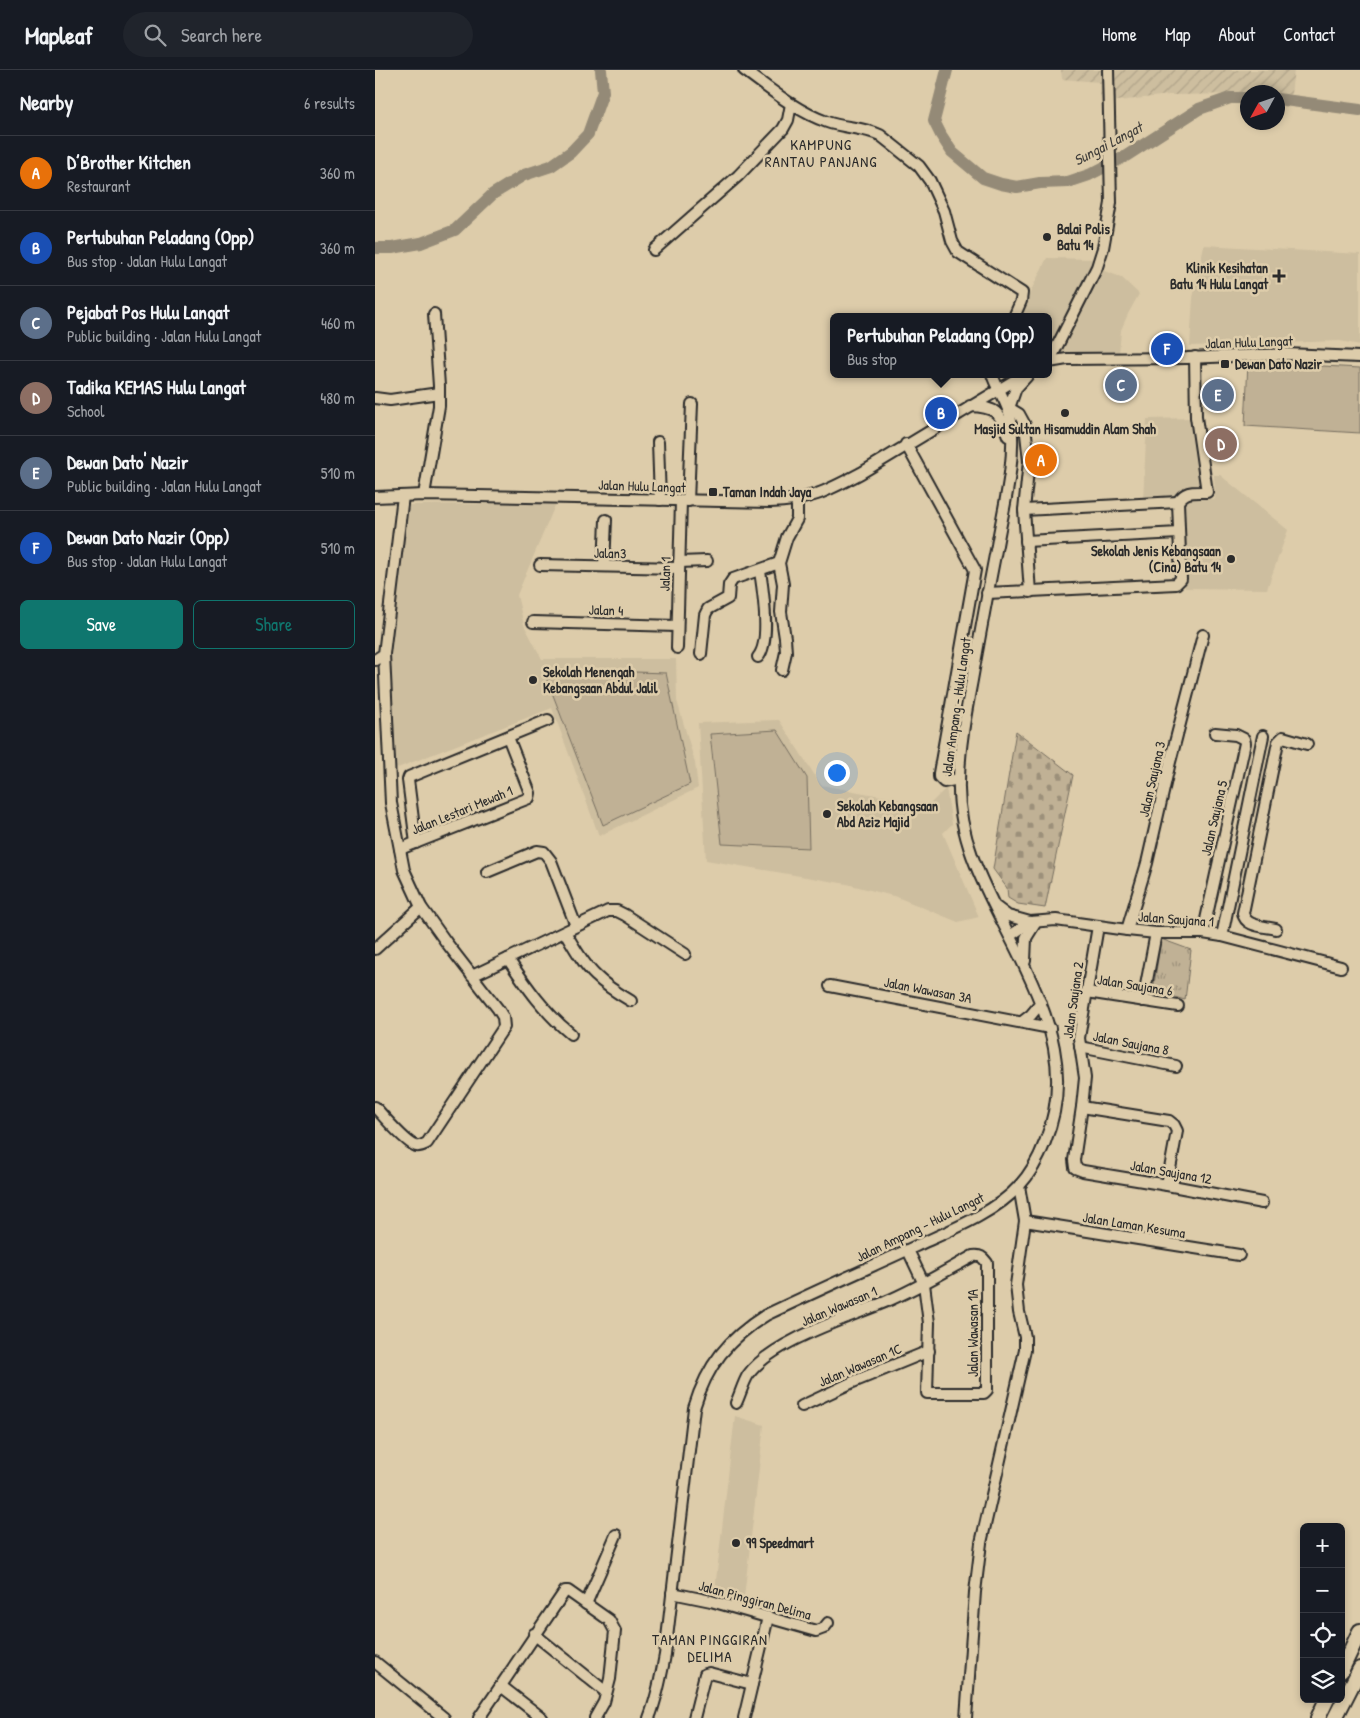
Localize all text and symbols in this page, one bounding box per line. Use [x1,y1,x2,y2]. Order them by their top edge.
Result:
search box [123,12,473,57]
text: Mapleaf [25,19,93,51]
icon: search [141,21,169,49]
text: Search here [181,22,262,48]
text: Home [1102,22,1137,47]
text: Map [1165,22,1190,47]
text: About [1218,22,1255,47]
text: Contact [1283,22,1335,47]
north arrow [1240,85,1285,130]
text: Nearby [20,88,73,117]
text: 6 results [304,92,355,114]
water label: Sungai Langat [1070,115,1148,170]
district label: KAMPUNG RANTAU PANJANG [765,134,877,172]
text: D’Brother Kitchen [67,149,191,175]
text: A [32,162,40,184]
text: 360 m [320,162,355,184]
text: Restaurant [67,175,130,197]
place label: Balai Polis Batu 14 [1057,219,1110,254]
text: Pertubuhan Peladang (Opp) [67,224,255,250]
marker: Balai Polis Batu 14 [1041,231,1053,243]
text: B [32,237,40,259]
text: 360 m [320,237,355,259]
text: Bus stop · Jalan Hulu Langat [67,250,227,272]
place label: Klinik Kesihatan Batu 14 Hulu Langat [1170,258,1269,295]
marker: Klinik Kesihatan Batu 14 Hulu Langat [1272,269,1286,283]
text: Pejabat Pos Hulu Langat [67,299,229,325]
text: C [32,312,40,334]
text: 460 m [321,312,355,334]
popup [830,313,1052,378]
text: Pertubuhan Peladang (Opp) [847,322,1035,348]
text: Public building · Jalan Hulu Langat [67,325,261,347]
pin: F [1151,330,1183,368]
street label: Jalan Hulu Langat [1205,330,1293,354]
text: Bus stop [847,348,897,370]
place label: Dewan Dato Nazir [1235,354,1323,373]
marker: Dewan Dato Nazir [1219,358,1231,370]
pin: C [1105,366,1137,404]
text: Tadika KEMAS Hulu Langat [67,374,246,400]
pin: E [1202,376,1234,414]
text: D [32,387,40,409]
text: 480 m [320,387,355,409]
pin: B [925,394,957,432]
text: School [67,400,104,422]
marker: Masjid Sultan Hisamuddin Alam Shah [1059,407,1071,419]
place label: Masjid Sultan Hisamuddin Alam Shah [974,419,1156,439]
pin: D [1205,425,1237,463]
pin: A [1025,441,1057,479]
text: Dewan Dato' Nazir [67,449,188,475]
text: E [32,462,40,484]
text: 510 m [321,462,355,484]
street label: Jalan Hulu Langat [598,474,686,498]
text: Public building · Jalan Hulu Langat [67,475,261,497]
place label: Taman Indah Jaya [722,482,812,503]
marker: Taman Indah Jaya [707,486,719,498]
text: Dewan Dato Nazir (Opp) [67,524,230,550]
text: F [33,537,39,559]
text: 510 m [321,537,355,559]
place label: Sekolah Jenis Kebangsaan (Cina) Batu 14 [1091,541,1222,576]
street label: Jalan3 [594,543,626,562]
text: Bus stop · Jalan Hulu Langat [67,550,227,572]
marker: Sekolah Jenis Kebangsaan (Cina) Batu 14 [1225,553,1237,565]
street label: Jalan 1 [654,556,675,592]
street label: Jalan 4 [588,599,624,620]
button: Save [20,600,183,649]
button: Share [193,600,355,649]
street label: Jalan Ampang - Hulu Langat [936,636,976,778]
place label: Sekolah Menengah Kebangsaan Abdul Jalil [543,662,658,699]
marker: Sekolah Menengah Kebangsaan Abdul Jalil [527,674,539,686]
street label: Jalan Saujana 3 [1134,739,1170,819]
your location [824,760,850,786]
street label: Jalan Saujana 5 [1196,778,1232,858]
street label: Jalan Lestari Mewah 1 [408,781,515,839]
place label: Sekolah Kebangsaan Abd Aziz Majid [837,796,938,832]
marker: Sekolah Kebangsaan Abd Aziz Majid [821,808,833,820]
street label: Jalan Saujana 1 [1137,906,1215,932]
street label: Jalan Saujana 2 [1058,960,1088,1040]
street label: Jalan Saujana 6 [1096,969,1175,1001]
street label: Jalan Wawasan 3A [883,972,974,1007]
street label: Jalan Saujana 8 [1091,1026,1171,1060]
street label: Jalan Saujana 12 [1129,1155,1214,1189]
street label: Jalan Ampang - Hulu Langat [853,1187,988,1267]
street label: Jalan Laman Kesuma [1081,1207,1187,1242]
street label: Jalan Wawasan 1 [798,1281,880,1330]
street label: Jalan Wawasan 1A [963,1289,982,1377]
street label: Jalan Wawasan 1C [815,1338,905,1391]
map controls [1300,1523,1345,1703]
button: + [1300,1523,1345,1568]
place label: 99 Speedmart [746,1533,815,1554]
marker: 99 Speedmart [730,1537,742,1549]
button: − [1300,1568,1345,1613]
street label: Jalan Pinggiran Delima [697,1575,814,1625]
button: locate [1300,1613,1345,1658]
district label: TAMAN PINGGIRAN DELIMA [652,1629,768,1667]
button: layers [1300,1658,1345,1703]

